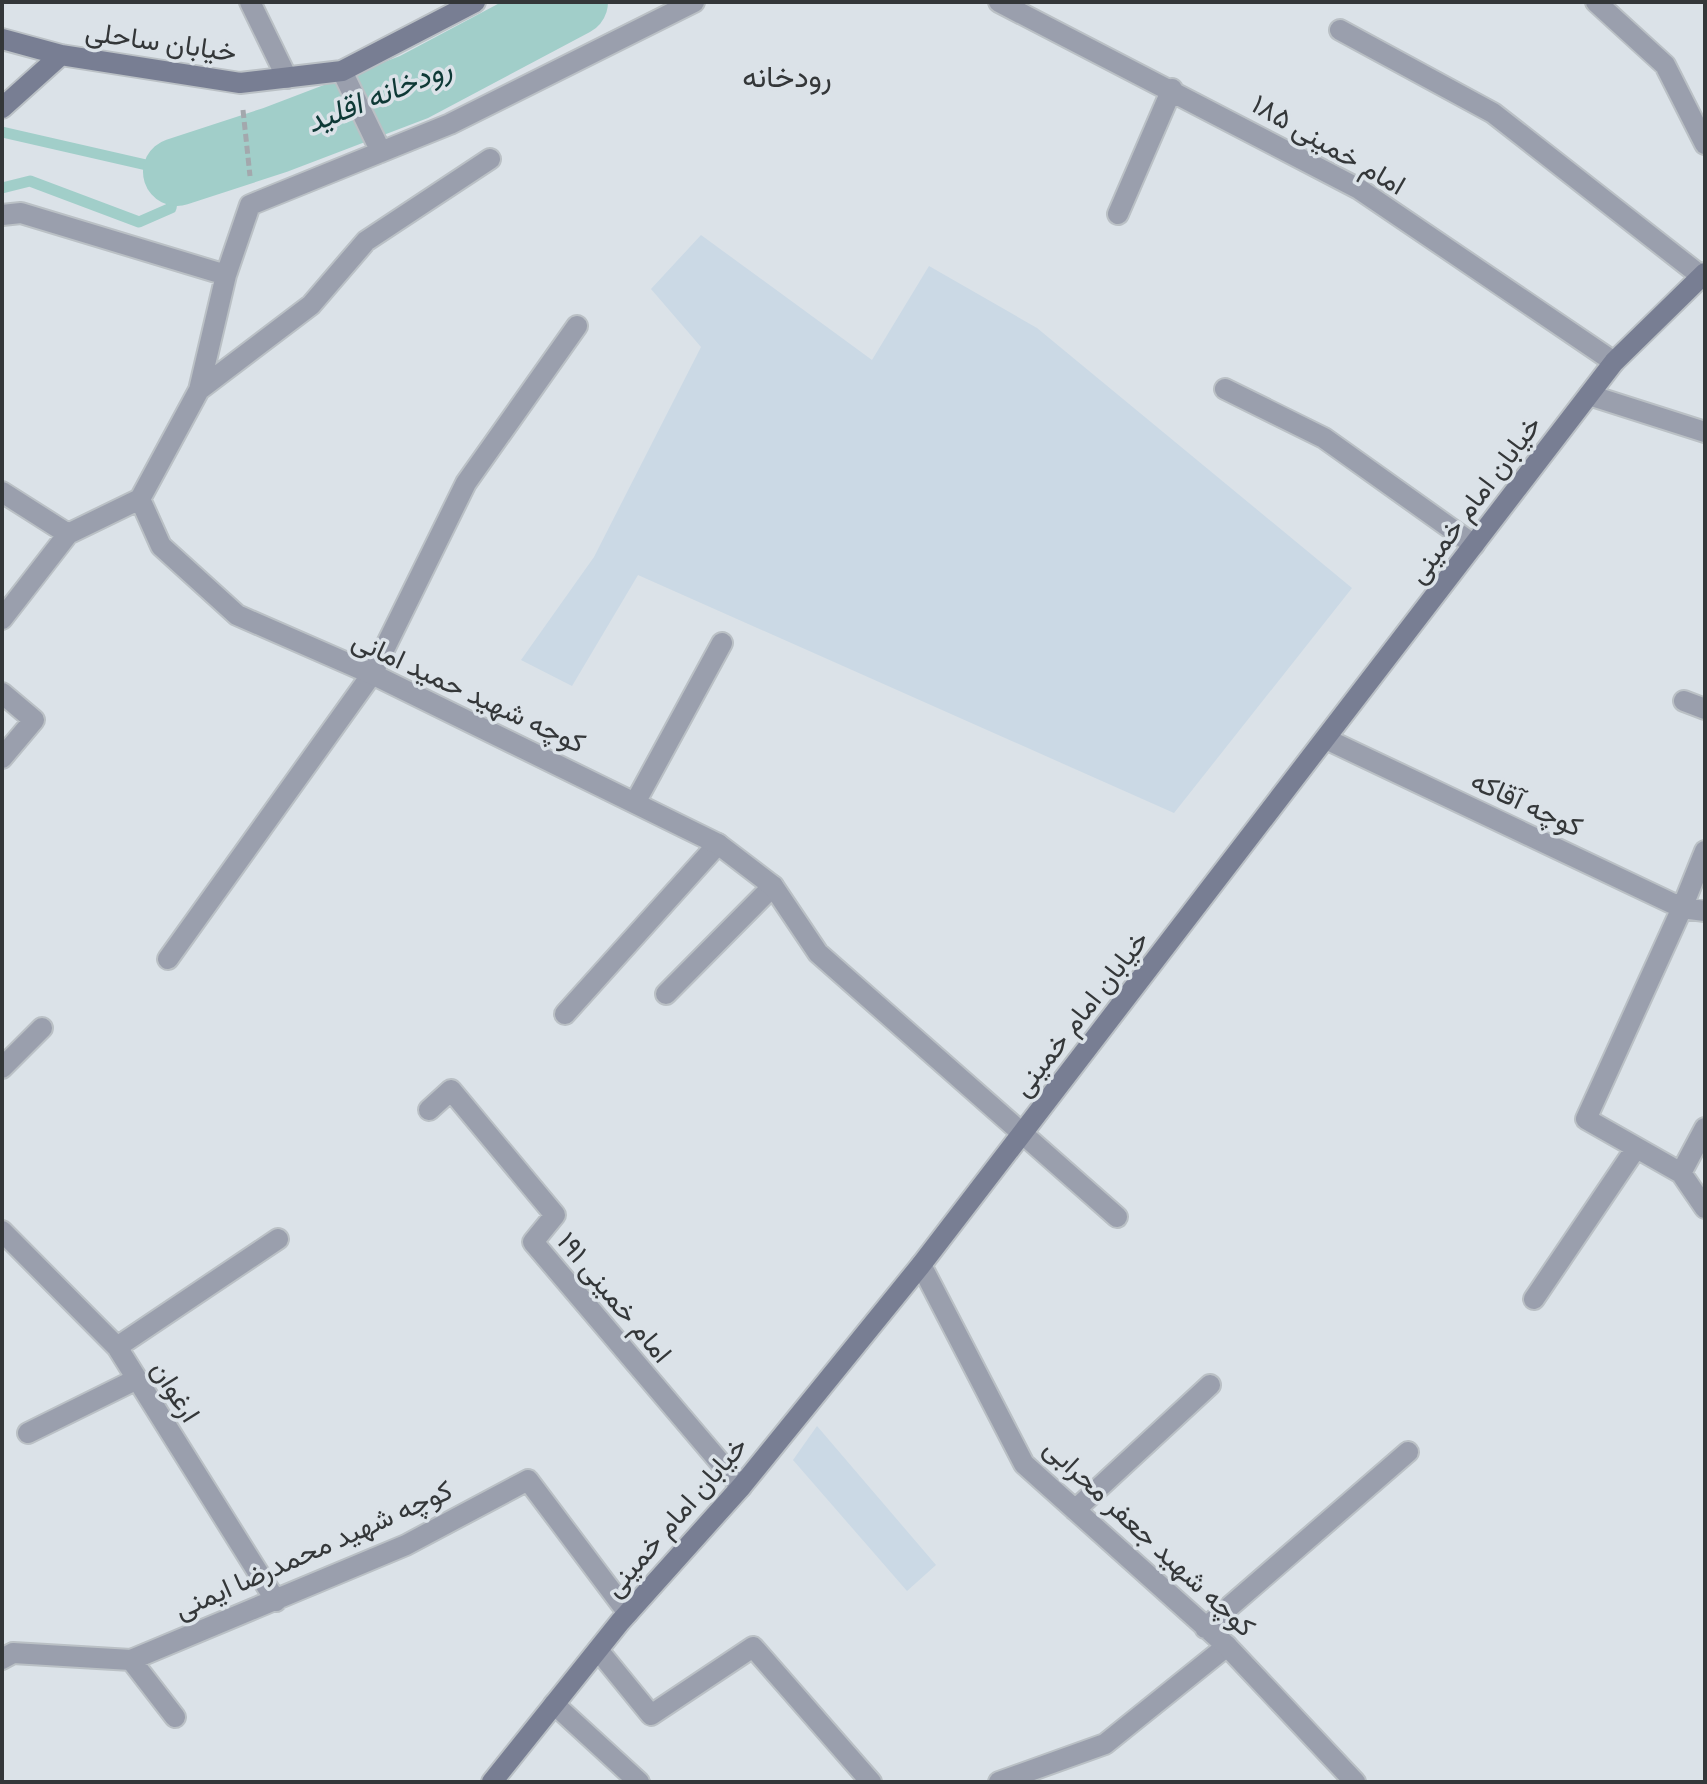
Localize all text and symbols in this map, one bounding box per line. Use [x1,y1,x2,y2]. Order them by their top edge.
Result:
street label: خیابان ساحلی [83,15,239,68]
water label: رودخانه اقلید [301,50,457,140]
district label: رودخانه [742,59,832,95]
street label: امام خمینی ۱۸۵ [1245,87,1411,203]
street label: خیابان امام خمینی [1401,409,1550,591]
street label: کوچه شهید حمید امانی [346,623,591,762]
street label: کوچه آقاکه [1465,763,1588,845]
street label: خیابان امام خمینی [1005,924,1157,1104]
street label: امام خمینی ۱۹۱ [549,1225,679,1371]
street label: ارغوان [143,1354,207,1429]
street label: خیابان امام خمینی [597,1429,755,1605]
street label: کوچه شهید جعفر محرابی [1036,1431,1262,1645]
street label: کوچه شهید محمدرضا ایمنی [169,1473,458,1627]

